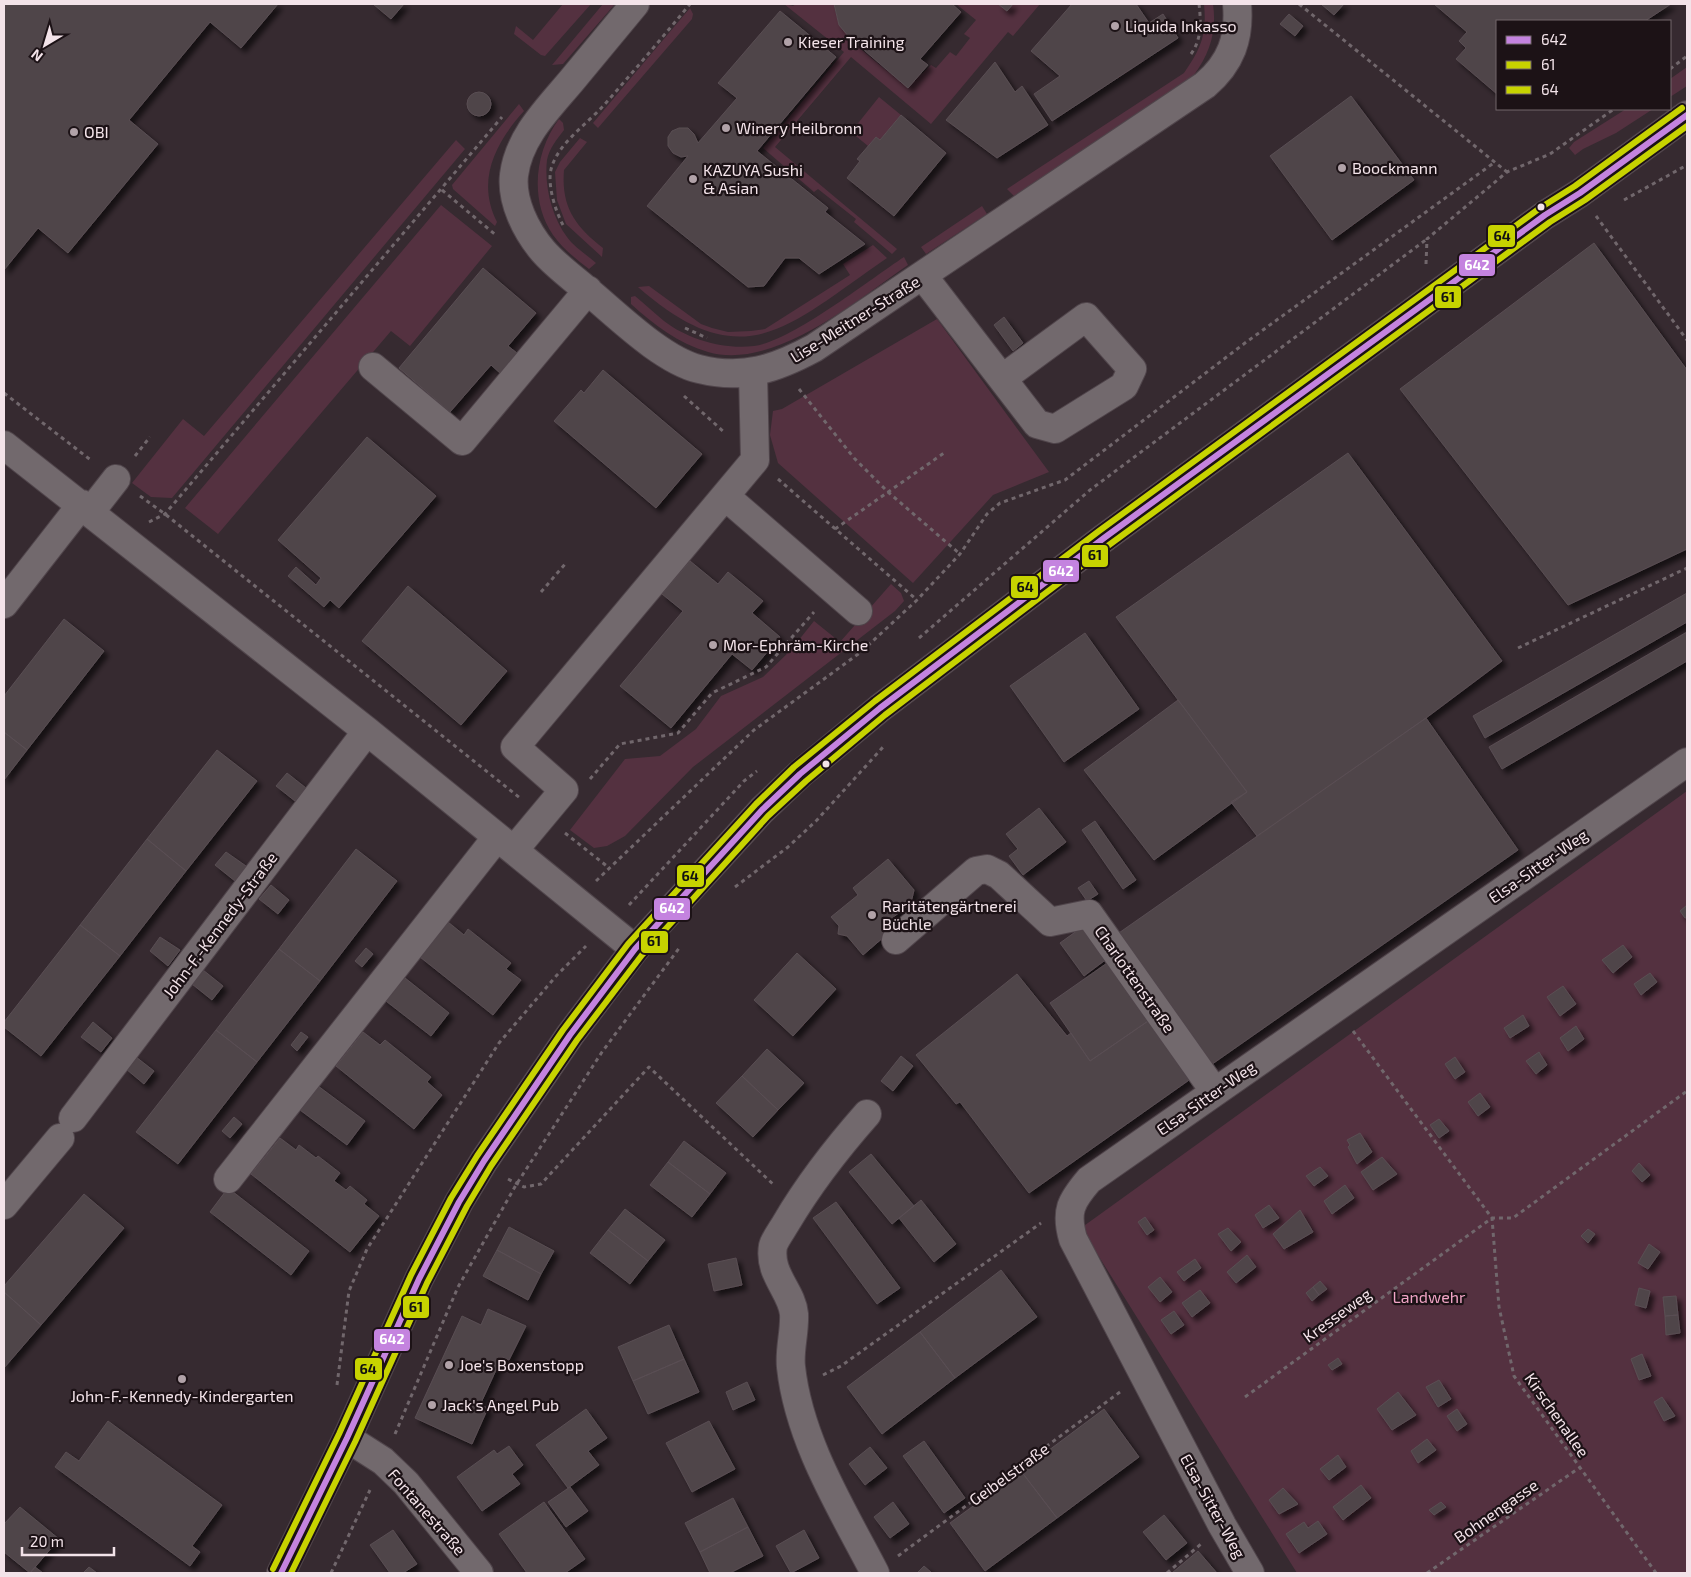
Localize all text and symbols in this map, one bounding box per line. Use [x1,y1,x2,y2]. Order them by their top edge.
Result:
place label: Liquida Inkasso [1125,16,1237,35]
north arrow [20,20,70,70]
marker: Liquida Inkasso [1109,20,1121,32]
legend [1496,20,1671,110]
text: 642 [1541,30,1567,48]
place label: Kieser Training [798,32,905,51]
marker: Kieser Training [782,36,794,48]
text: N [27,46,46,65]
text: 61 [1541,55,1556,73]
text: 64 [1541,80,1559,98]
place label: Winery Heilbronn [736,118,862,137]
place label: OBI [84,122,109,141]
marker: Winery Heilbronn [720,122,732,134]
marker: OBI [68,126,80,138]
place label: Boockmann [1352,158,1437,177]
place label: KAZUYA Sushi & Asian [703,160,803,197]
marker: Boockmann [1336,162,1348,174]
marker: KAZUYA Sushi & Asian [687,173,699,185]
unlabelled marker [1536,202,1546,212]
line badge: 64 [1487,224,1516,248]
text: 64 [1493,227,1511,244]
line badge: 642 [1458,253,1496,277]
text: 642 [1464,256,1490,273]
street label: Lise-Meitner-Straße [787,271,923,366]
line badge: 61 [1434,285,1462,309]
text: 61 [1441,288,1455,305]
line badge: 61 [1081,544,1109,568]
text: 61 [1088,546,1102,563]
line badge: 642 [1042,559,1080,583]
text: 642 [1048,562,1074,579]
line badge: 64 [1010,575,1039,599]
text: 64 [1016,578,1034,595]
place label: Mor-Ephräm-Kirche [723,635,868,654]
marker: Mor-Ephräm-Kirche [707,639,719,651]
unlabelled marker [821,759,831,769]
street label: Elsa-Sitter-Weg [1485,824,1591,907]
street label: John-F.-Kennedy-Straße [159,848,281,1001]
line badge: 64 [676,864,705,888]
text: 64 [681,867,699,884]
place label: Raritätengärtnerei Büchle [882,896,1017,933]
line badge: 642 [653,897,691,921]
text: 642 [659,899,685,916]
marker: Raritätengärtnerei Büchle [866,909,878,921]
street label: Charlottenstraße [1091,922,1179,1036]
line badge: 61 [640,930,669,954]
text: 61 [647,932,661,949]
street label: Elsa-Sitter-Weg [1153,1056,1259,1139]
street label: Kresseweg [1299,1283,1375,1346]
park label: Landwehr [1393,1287,1466,1306]
line badge: 61 [402,1295,430,1319]
text: 61 [409,1298,423,1315]
line badge: 642 [373,1328,411,1352]
text: 642 [379,1330,405,1347]
place label: Joe's Boxenstopp [459,1355,584,1374]
line badge: 64 [354,1357,383,1381]
marker: Joe's Boxenstopp [443,1359,455,1371]
text: 64 [359,1360,377,1377]
street label: Kirschenallee [1521,1369,1593,1460]
marker: John-F.-Kennedy-Kindergarten [176,1373,188,1385]
place label: John-F.-Kennedy-Kindergarten [70,1386,294,1405]
place label: Jack's Angel Pub [442,1395,559,1414]
marker: Jack's Angel Pub [426,1399,438,1411]
street label: Geibelstraße [965,1438,1052,1509]
street label: Elsa-Sitter-Weg [1177,1450,1250,1561]
street label: Fontanestraße [385,1465,470,1559]
street label: Bohnengasse [1450,1475,1541,1546]
scale bar [22,1524,115,1556]
text: 20 m [30,1532,64,1550]

